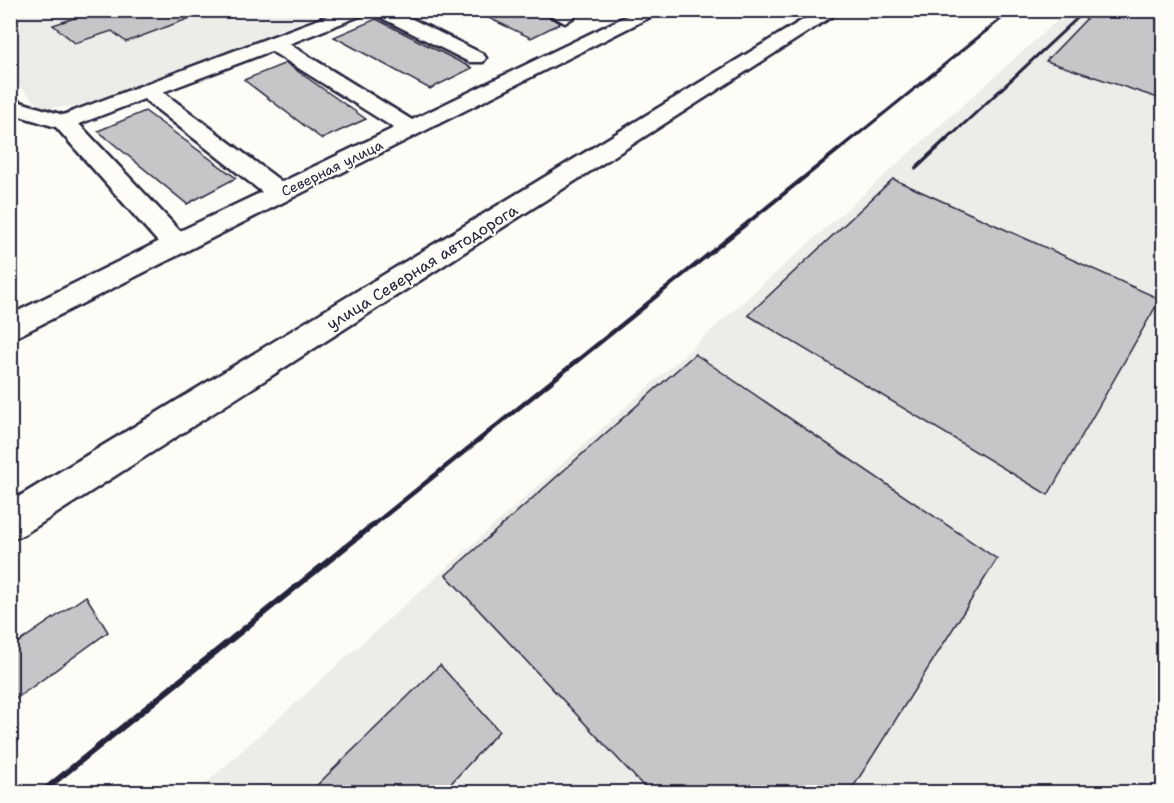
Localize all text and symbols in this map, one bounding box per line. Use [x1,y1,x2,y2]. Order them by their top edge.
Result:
street label: Северная улица [278,135,386,200]
street label: улица Северная автодорога [322,199,522,335]

